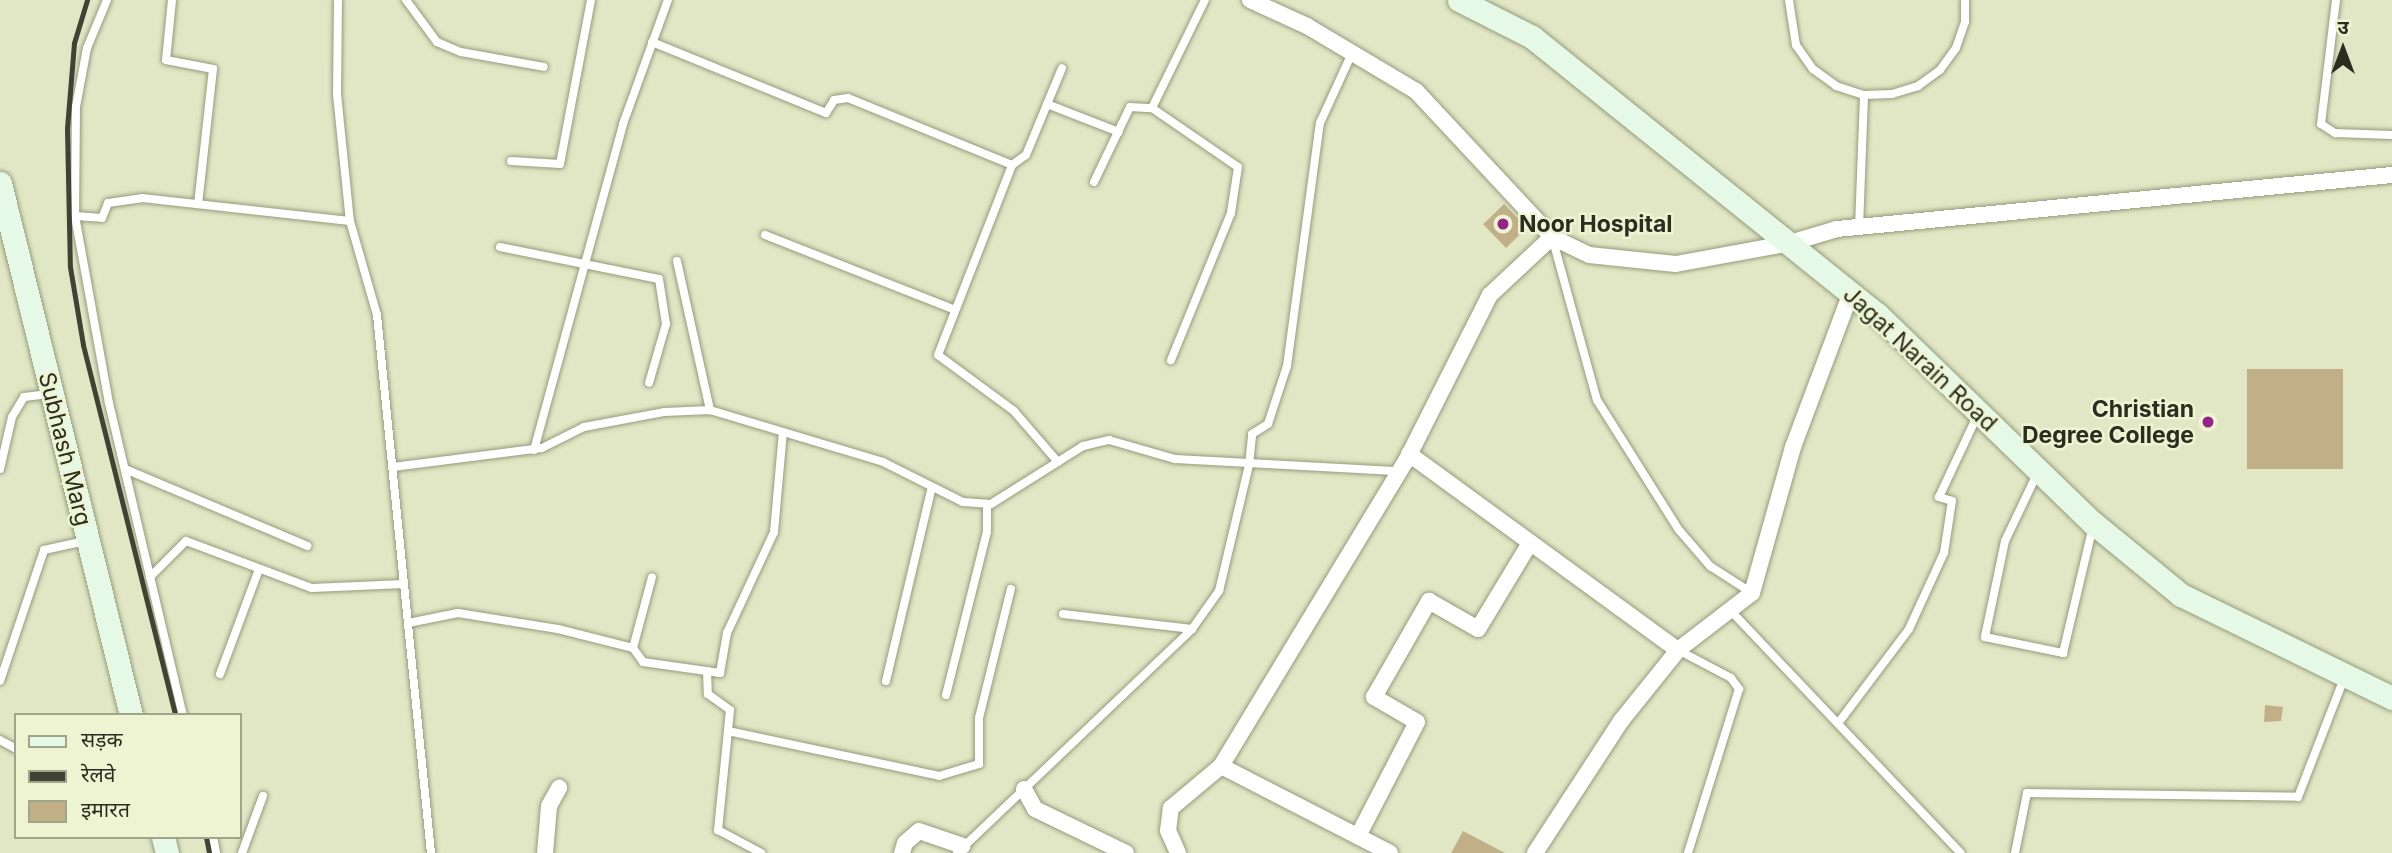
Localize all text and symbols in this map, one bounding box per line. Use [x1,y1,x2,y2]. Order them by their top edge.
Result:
north arrow [2308,14,2378,84]
text: उ [2337,16,2349,39]
place label: Noor Hospital [1519,210,1673,238]
marker: Noor Hospital [1493,214,1513,234]
street label: Jagat Narain Road [1837,281,2003,437]
street label: Subhash Marg [33,369,97,529]
place label: Christian Degree College [2022,395,2194,449]
marker: Christian Degree College [2200,414,2216,430]
legend [14,713,242,839]
text: सड़क [81,727,123,752]
text: रेलवे [81,762,116,787]
text: इमारत [81,797,130,822]

